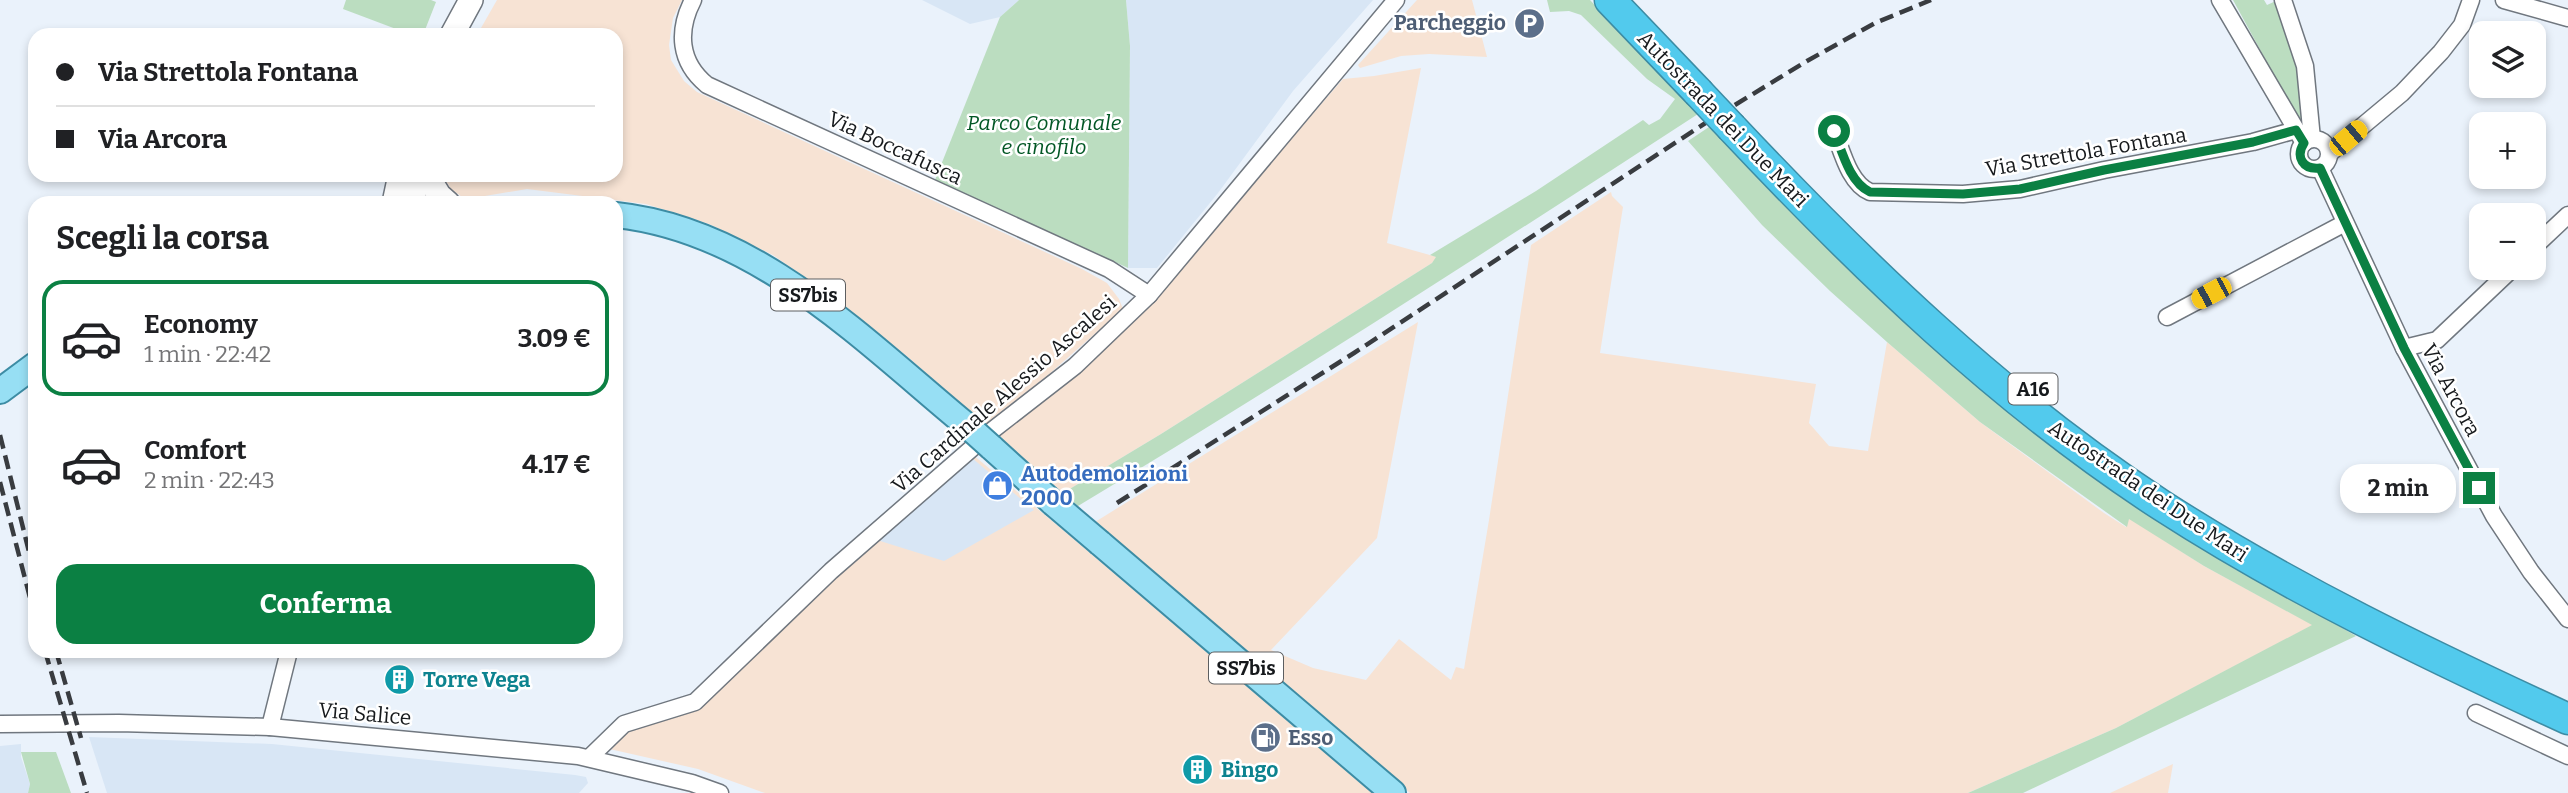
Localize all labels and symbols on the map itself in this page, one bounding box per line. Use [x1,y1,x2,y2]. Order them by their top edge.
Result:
parking icon: Parcheggio [1512,6,1546,40]
place label: Parcheggio [1394,10,1506,36]
street label: Autostrada dei Due Mari [1632,25,1814,213]
street label: Via Boccafusca [824,106,967,191]
park label: Parco Comunale e cinofilo [967,110,1122,160]
route start [1818,115,1850,147]
car [2326,116,2371,160]
street label: Via Strettola Fontana [1983,121,2189,182]
car [2188,274,2235,312]
road number: SS7bis [771,280,845,310]
street label: Via Cardinale Alessio Ascalesi [886,289,1122,499]
street label: Via Arcora [2416,339,2486,441]
road number: A16 [2008,374,2058,404]
street label: Autostrada dei Due Mari [2043,414,2253,568]
place label: Autodemolizioni 2000 [1021,461,1188,511]
callout: 2 min [2339,463,2454,512]
shop icon: Autodemolizioni 2000 [981,469,1015,503]
route end [2463,472,2495,504]
road number: SS7bis [1209,652,1283,684]
building icon: Torre Vega [383,663,417,697]
place label: Torre Vega [423,667,530,693]
street label: Via Salice [318,697,412,731]
fuel station icon: Esso [1248,721,1282,755]
place label: Esso [1288,725,1333,751]
building icon: Bingo [1181,753,1215,787]
place label: Bingo [1221,757,1278,783]

